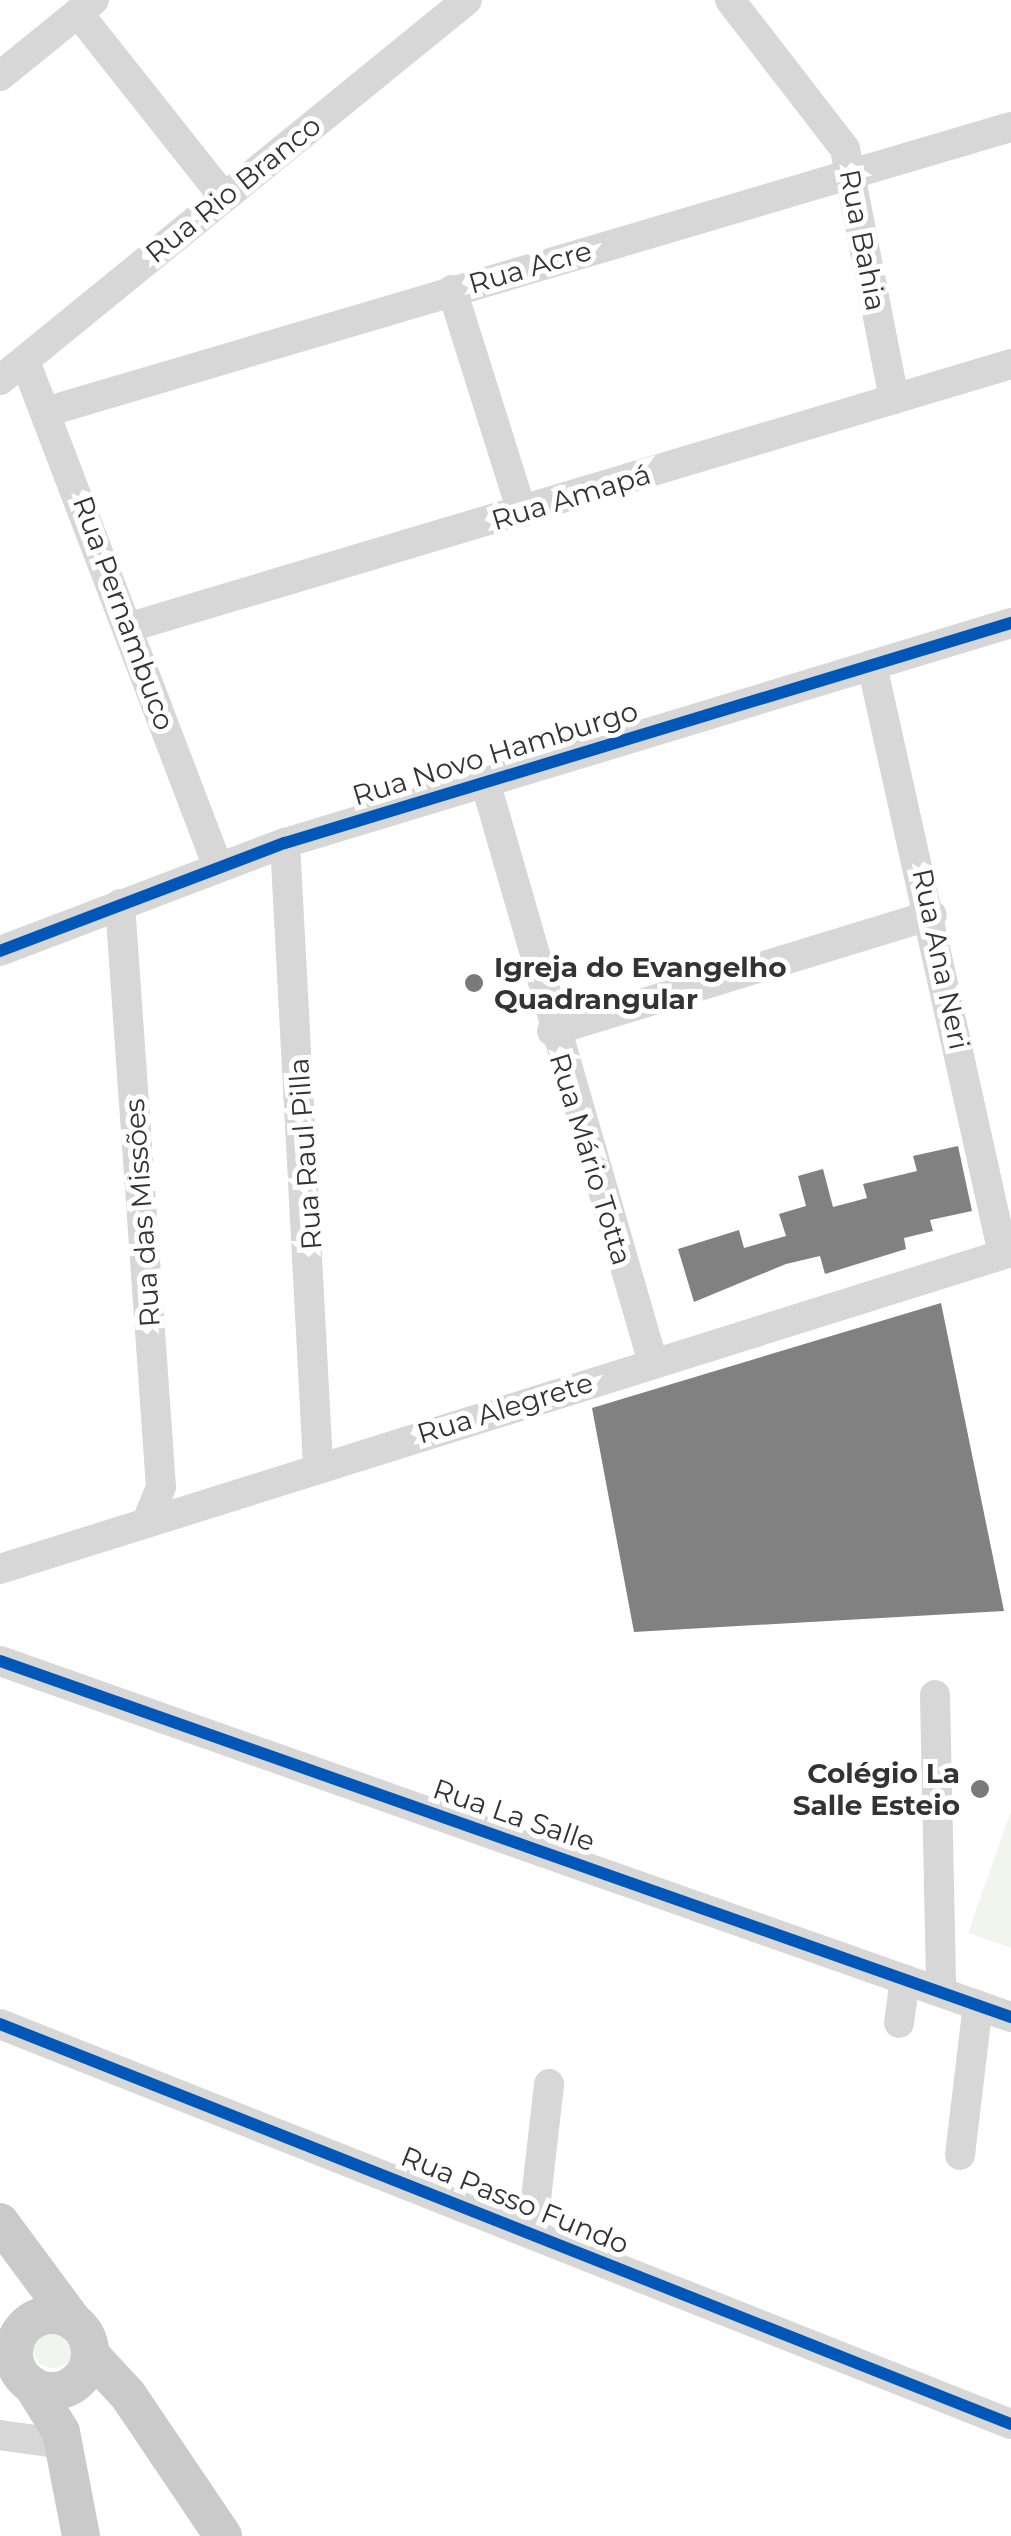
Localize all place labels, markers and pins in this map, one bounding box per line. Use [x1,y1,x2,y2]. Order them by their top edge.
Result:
place label: Igreja do Evangelho Quadrangular [494,950,787,1016]
marker: Igreja do Evangelho Quadrangular [463,972,485,994]
place label: Colégio La Salle Esteio [793,1756,960,1822]
marker: Colégio La Salle Esteio [969,1778,991,1800]

